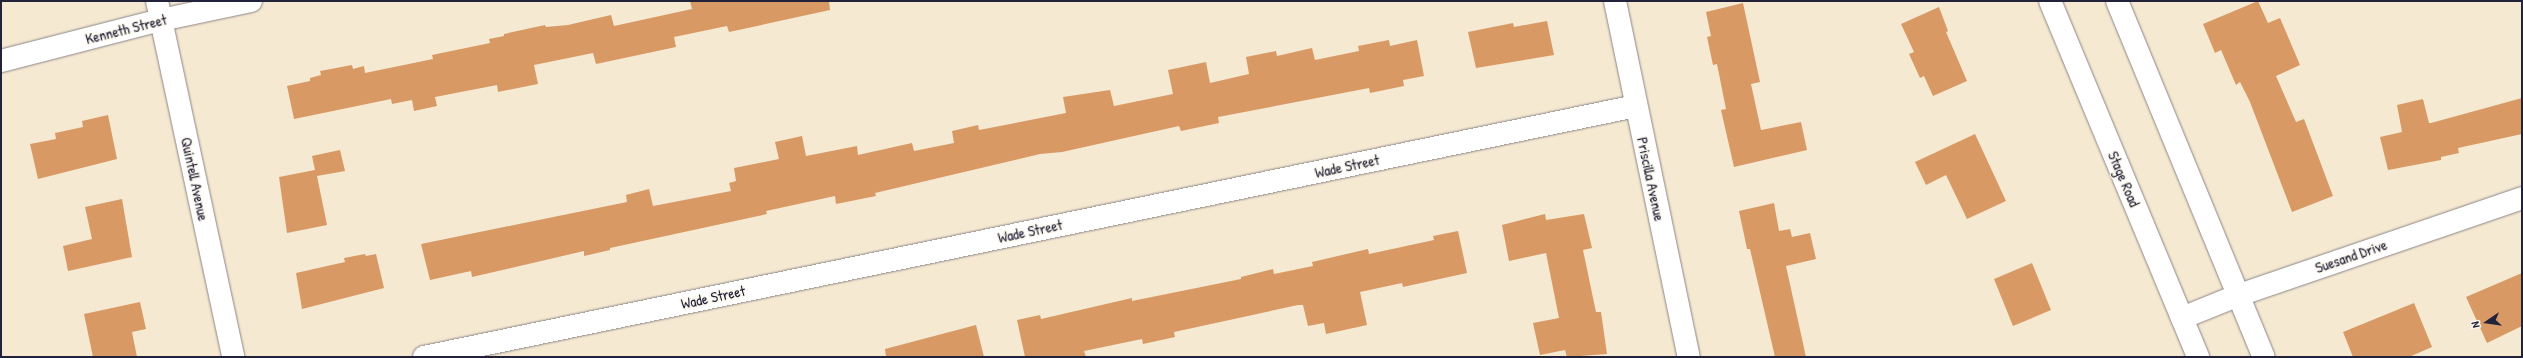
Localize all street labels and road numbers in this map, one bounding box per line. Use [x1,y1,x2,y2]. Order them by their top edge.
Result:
street label: Kenneth Street [83,10,169,48]
street label: Priscilla Avenue [1633,135,1669,223]
street label: Quintell Avenue [177,136,213,222]
street label: Stage Road [2104,149,2144,209]
street label: Wade Street [1313,150,1381,182]
street label: Wade Street [996,215,1064,247]
street label: Suesand Drive [2313,235,2389,277]
street label: Wade Street [679,281,747,313]

